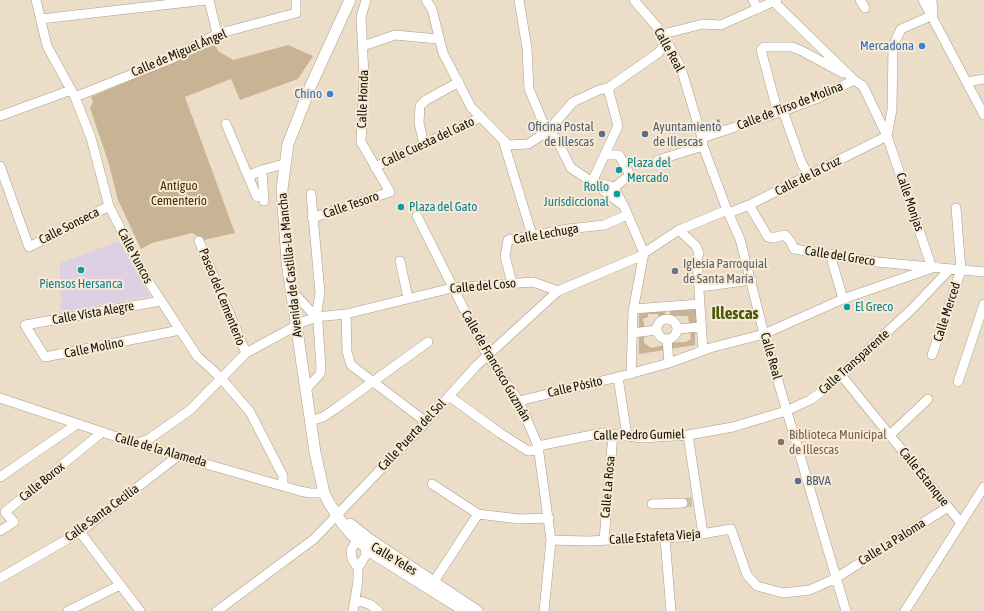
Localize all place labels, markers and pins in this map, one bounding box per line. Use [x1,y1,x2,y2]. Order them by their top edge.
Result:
place label: Mercadona [860,38,914,54]
marker: Mercadona [917,41,927,51]
place label: Chino [294,86,322,102]
marker: Chino [325,89,335,99]
place label: Oficina Postal de Illescas [528,119,594,150]
place label: Ayuntamiento de Illescas [653,119,721,150]
marker: Oficina Postal de Illescas [597,129,607,139]
marker: Ayuntamiento de Illescas [640,129,650,139]
place label: Plaza del Mercado [627,155,671,186]
marker: Plaza del Mercado [614,165,624,175]
place label: Rollo Jurisdiccional [543,179,609,210]
marker: Rollo Jurisdiccional [612,189,622,199]
place label: Plaza del Gato [409,199,477,215]
marker: Plaza del Gato [396,202,406,212]
place label: Iglesia Parroquial de Santa María [683,256,767,287]
marker: Piensos Hersanca [76,265,86,275]
marker: Iglesia Parroquial de Santa María [670,266,680,276]
place label: Piensos Hersanca [39,276,123,292]
place label: El Greco [855,299,893,315]
marker: El Greco [842,302,852,312]
place label: Biblioteca Municipal de Illescas [789,427,887,458]
marker: Biblioteca Municipal de Illescas [776,437,786,447]
place label: BBVA [806,473,831,489]
marker: BBVA [793,476,803,486]

